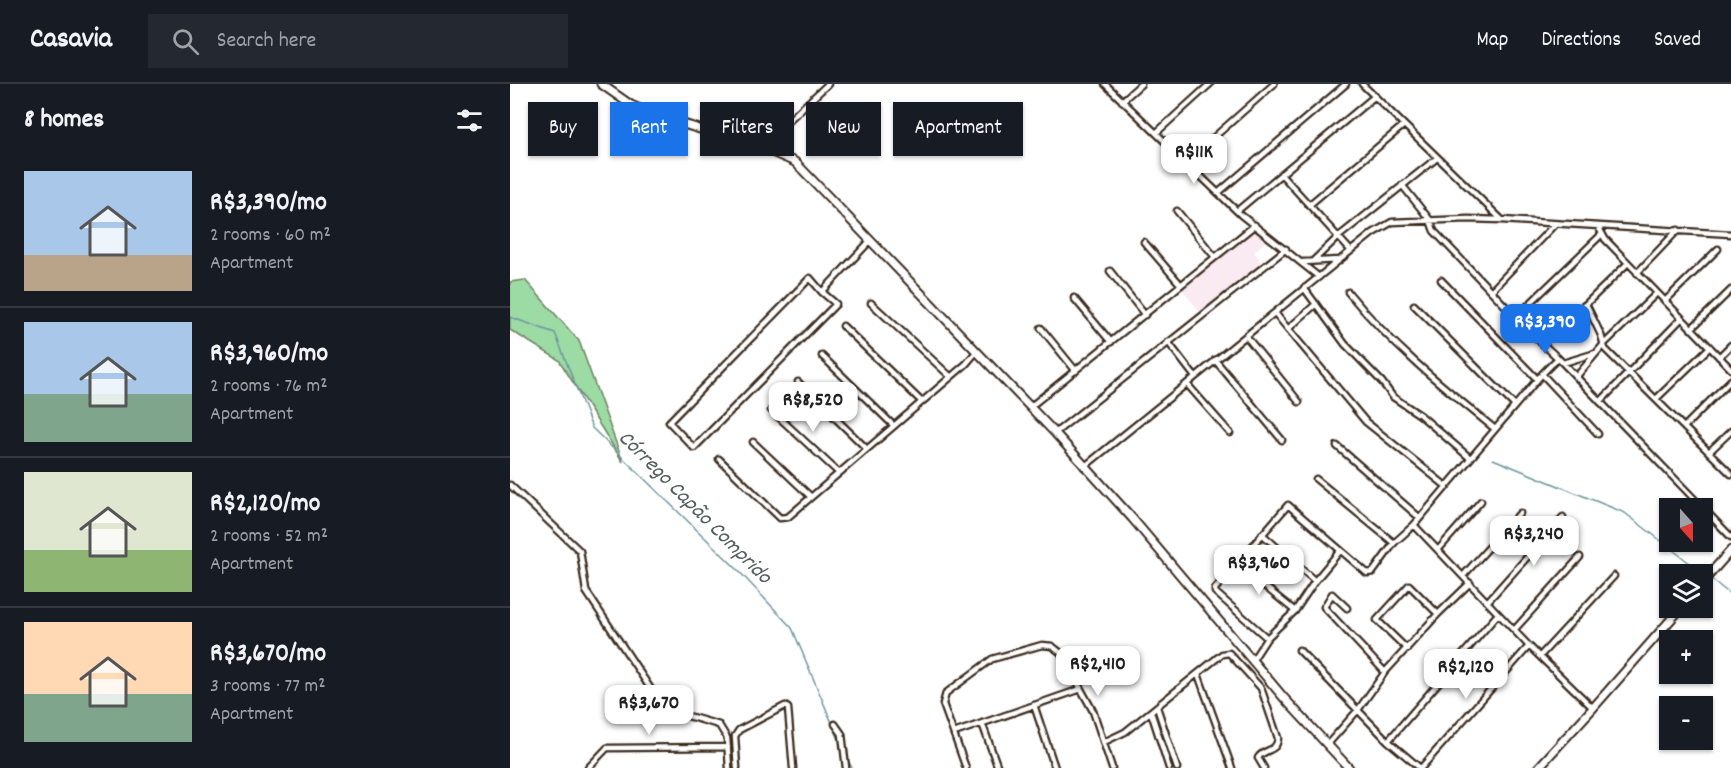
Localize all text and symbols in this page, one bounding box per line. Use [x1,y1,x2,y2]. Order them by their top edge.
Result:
search box [148,14,568,68]
text: Casavia [30,21,112,61]
icon: search [169,25,202,58]
text: Search here [217,26,316,57]
text: Map [1477,26,1508,56]
text: Directions [1541,26,1621,56]
text: Saved [1654,26,1701,56]
text: 8 homes [24,102,104,139]
chip: Buy [528,102,598,156]
chip: Rent [610,102,688,156]
chip: Filters [700,102,794,156]
chip: New [806,102,881,156]
chip: Apartment [893,102,1023,156]
icon: filters [453,104,486,137]
pin: R$11K [1152,134,1236,185]
text: R$11K [1175,139,1213,167]
text: R$3,390/mo [210,185,327,222]
icon: home [72,195,144,267]
text: 2 rooms · 60 m² [210,222,331,250]
text: Apartment [210,250,293,278]
pin: R$3,390 [1490,304,1600,355]
text: R$3,390 [1514,309,1576,337]
text: R$3,960/mo [210,336,328,373]
icon: home [72,346,144,418]
text: 2 rooms · 76 m² [210,373,328,401]
pin: R$8,520 [758,382,868,433]
text: R$8,520 [783,387,843,415]
text: Apartment [210,401,293,429]
water label: Córrego Capão Comprido [610,424,779,593]
text: R$2,120/mo [210,486,320,523]
icon: home [72,496,144,568]
north arrow [1659,498,1713,552]
map controls [1659,498,1713,750]
pin: R$3,240 [1479,516,1589,567]
text: R$3,240 [1504,521,1564,549]
text: 2 rooms · 52 m² [210,523,328,551]
pin: R$3,960 [1204,545,1314,596]
text: R$3,960 [1228,550,1290,578]
text: Apartment [210,551,293,579]
button: layers [1659,564,1713,618]
button: + [1659,630,1713,684]
text: R$3,670/mo [210,636,326,673]
icon: home [72,646,144,718]
pin: R$2,410 [1043,646,1153,697]
pin: R$2,120 [1411,649,1521,700]
text: R$2,410 [1070,651,1126,679]
text: R$2,120 [1438,654,1494,682]
text: 3 rooms · 77 m² [210,673,326,701]
pin: R$3,670 [594,685,704,736]
text: R$3,670 [619,690,679,718]
button: − [1659,696,1713,750]
text: Apartment [210,701,293,729]

